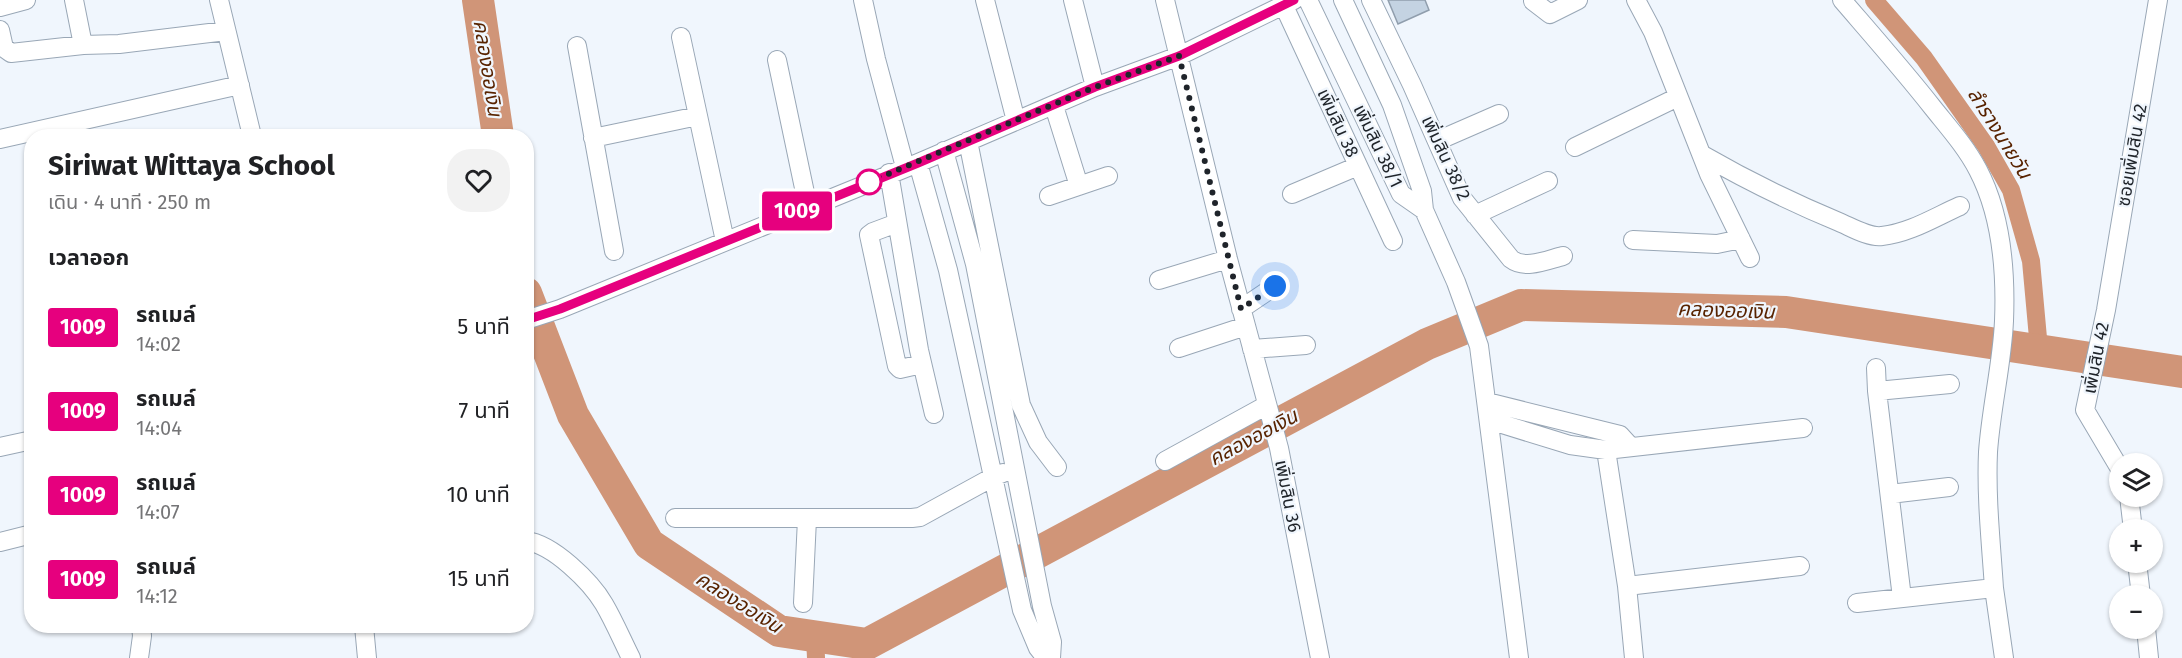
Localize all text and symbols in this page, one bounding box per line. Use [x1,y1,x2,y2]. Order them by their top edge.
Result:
water label: คลองออเงิน [469,18,508,119]
water label: ลำรางนายวัน [1963,83,2038,184]
street label: เพิ่มสิน 38 [1312,85,1364,161]
street label: เพิ่มสิน 38/1 [1348,100,1408,191]
street label: ซอยเพิ่มสิน 42 [2111,102,2152,208]
street label: เพิ่มสิน 38/2 [1417,112,1476,204]
text: Siriwat Wittaya School [48,149,335,182]
button: heart [447,149,510,212]
unlabelled marker [856,169,882,195]
text: เดิน · 4 นาที · 250 m [48,190,211,214]
line badge: 1009 [755,192,839,230]
text: 1009 [774,198,820,224]
text: เวลาออก [48,244,129,271]
your location [1260,271,1290,301]
water label: คลองออเงิน [1677,296,1777,324]
text: รถเมล์ [136,301,196,328]
text: 5 นาที [457,313,510,340]
text: 1009 [60,314,106,340]
street label: เพิ่มสิน 42 [2077,320,2114,396]
text: 14:02 [136,332,181,356]
text: รถเมล์ [136,385,196,412]
text: 7 นาที [459,397,510,424]
text: 1009 [60,398,106,424]
water label: คลองออเงิน [1205,403,1303,470]
text: 14:04 [136,416,182,440]
map controls [2109,453,2163,639]
button: layers [2109,453,2163,507]
street label: เพิ่มสิน 36 [1270,458,1307,534]
text: รถเมล์ [136,469,196,496]
text: 10 นาที [447,481,510,508]
text: 1009 [60,482,106,508]
text: 14:07 [136,500,180,524]
button: + [2109,519,2163,573]
text: รถเมล์ [136,553,196,580]
text: 15 นาที [448,565,510,592]
text: 1009 [60,566,106,592]
water label: คลองออเงิน [692,566,788,639]
text: 14:12 [136,584,178,608]
button: − [2109,585,2163,639]

